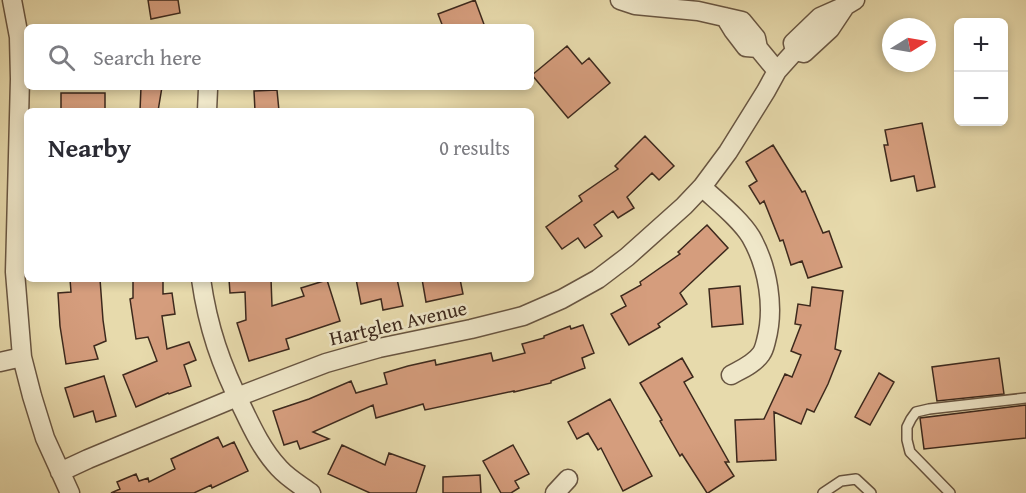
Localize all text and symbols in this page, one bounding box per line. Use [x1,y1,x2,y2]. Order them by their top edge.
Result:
north arrow [882,18,936,72]
map controls [954,18,1008,126]
button: + [954,18,1008,72]
search box [24,24,534,90]
icon: search [45,41,78,74]
text: Search here [93,41,202,73]
button: − [954,72,1008,126]
text: Nearby [48,128,131,167]
text: 0 results [439,133,510,162]
street label: Hartglen Avenue [326,293,469,352]

